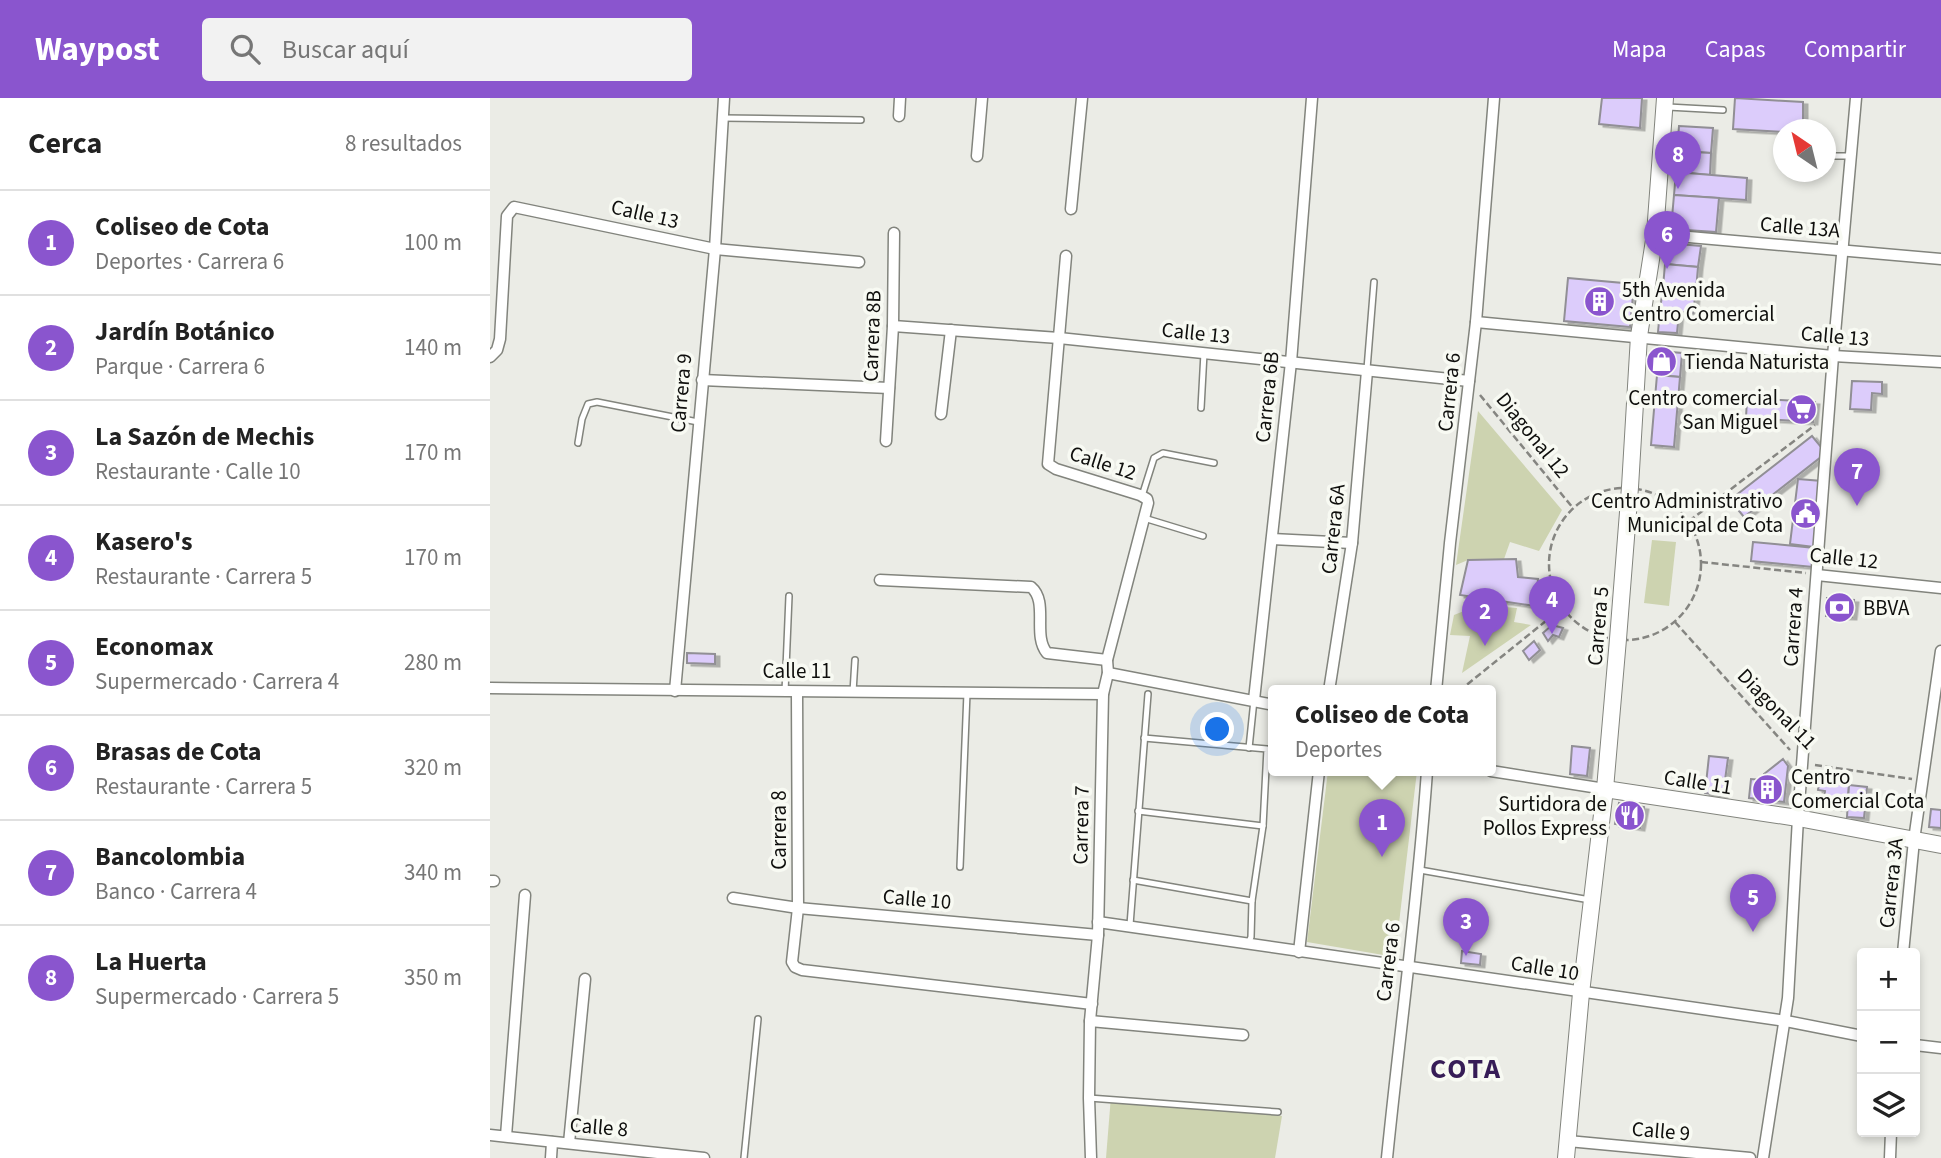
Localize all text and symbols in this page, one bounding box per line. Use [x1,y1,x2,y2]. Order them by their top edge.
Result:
search box [202,18,692,81]
text: Waypost [35,26,160,73]
icon: search [226,30,264,68]
text: Buscar aquí [282,31,409,68]
text: Mapa [1612,32,1667,67]
text: Capas [1705,32,1766,67]
text: Compartir [1804,32,1906,67]
north arrow [1773,119,1836,182]
text: Cerca [28,122,102,165]
text: 8 resultados [345,127,462,160]
pin: 8 [1655,131,1701,189]
street label: Calle 13 [608,192,682,236]
text: Coliseo de Cota [95,208,269,245]
street label: Calle 13A [1759,209,1842,245]
pin: 6 [1644,211,1690,269]
text: 1 [45,226,57,259]
text: 100 m [404,226,462,259]
text: Deportes · Carrera 6 [95,245,284,278]
place label: 5th Avenida Centro Comercial [1622,275,1775,329]
building icon: 5th Avenida Centro Comercial [1582,285,1616,319]
street label: Carrera 8B [855,290,889,382]
text: Jardín Botánico [95,313,275,350]
street label: Calle 13 [1160,314,1232,352]
street label: Calle 13 [1799,318,1871,354]
text: 2 [45,331,57,364]
text: 140 m [404,331,462,364]
shop icon: Tienda Naturista [1644,345,1678,379]
place label: Tienda Naturista [1684,347,1829,377]
text: Parque · Carrera 6 [95,350,265,383]
street label: Carrera 6B [1247,350,1287,444]
street label: Carrera 6 [1430,351,1468,433]
street label: Carrera 9 [663,352,699,434]
place label: Centro comercial San Miguel [1628,383,1778,437]
street label: Diagonal 12 [1489,386,1577,484]
supermarket icon: Centro comercial San Miguel [1784,393,1818,427]
text: La Sazón de Mechis [95,418,314,455]
text: 3 [45,436,57,469]
text: 170 m [404,436,462,469]
street label: Calle 12 [1066,438,1140,488]
pin: 7 [1834,448,1880,506]
text: Restaurante · Calle 10 [95,455,301,488]
street label: Carrera 6A [1313,482,1353,576]
place label: Centro Administrativo Municipal de Cota [1591,486,1783,540]
public building icon: Centro Administrativo Municipal de Cota [1789,496,1823,530]
text: Kasero's [95,523,193,560]
street label: Calle 12 [1808,539,1880,577]
text: 4 [45,541,57,574]
text: 170 m [404,541,462,574]
text: Restaurante · Carrera 5 [95,560,312,593]
pin: 4 [1529,576,1575,634]
street label: Carrera 5 [1580,585,1616,667]
street label: Carrera 4 [1775,586,1811,668]
pin: 2 [1462,588,1508,646]
bank icon: BBVA [1823,591,1857,625]
place label: BBVA [1863,593,1910,623]
text: Economax [95,628,214,665]
text: 5 [45,646,57,679]
text: 280 m [404,646,462,679]
street label: Calle 11 [763,656,831,686]
street label: Diagonal 11 [1730,662,1824,756]
text: Supermercado · Carrera 4 [95,665,339,698]
popup [1268,685,1496,776]
text: Coliseo de Cota [1295,696,1469,733]
your location [1200,712,1234,746]
text: Brasas de Cota [95,733,262,770]
text: Deportes [1295,733,1382,766]
text: 6 [45,751,57,784]
text: 320 m [404,751,462,784]
street label: Calle 11 [1662,762,1734,802]
place label: Centro Comercial Cota [1791,762,1924,816]
text: Restaurante · Carrera 5 [95,770,312,803]
building icon: Centro Comercial Cota [1751,772,1785,806]
street label: Carrera 7 [1065,785,1097,865]
place label: Surtidora de Pollos Express [1483,789,1607,843]
street label: Carrera 8 [764,790,794,870]
pin: 1 [1359,799,1405,857]
restaurant icon: Surtidora de Pollos Express [1613,799,1647,833]
street label: Carrera 3A [1871,836,1911,930]
text: Bancolombia [95,838,245,875]
text: 7 [45,856,57,889]
text: 340 m [404,856,462,889]
pin: 5 [1730,874,1776,932]
text: Banco · Carrera 4 [95,875,257,908]
street label: Calle 10 [881,881,953,917]
pin: 3 [1443,898,1489,956]
street label: Carrera 6 [1368,921,1408,1003]
text: La Huerta [95,943,207,980]
street label: Calle 10 [1509,948,1581,988]
map controls [1857,948,1920,1137]
button: + [1857,948,1920,1011]
text: 8 [45,961,57,994]
text: 350 m [404,961,462,994]
text: Supermercado · Carrera 5 [95,980,339,1013]
button: − [1857,1011,1920,1074]
district label: COTA [1430,1049,1502,1089]
button: layers [1857,1074,1920,1137]
street label: Calle 8 [569,1110,629,1144]
street label: Calle 9 [1631,1114,1691,1148]

